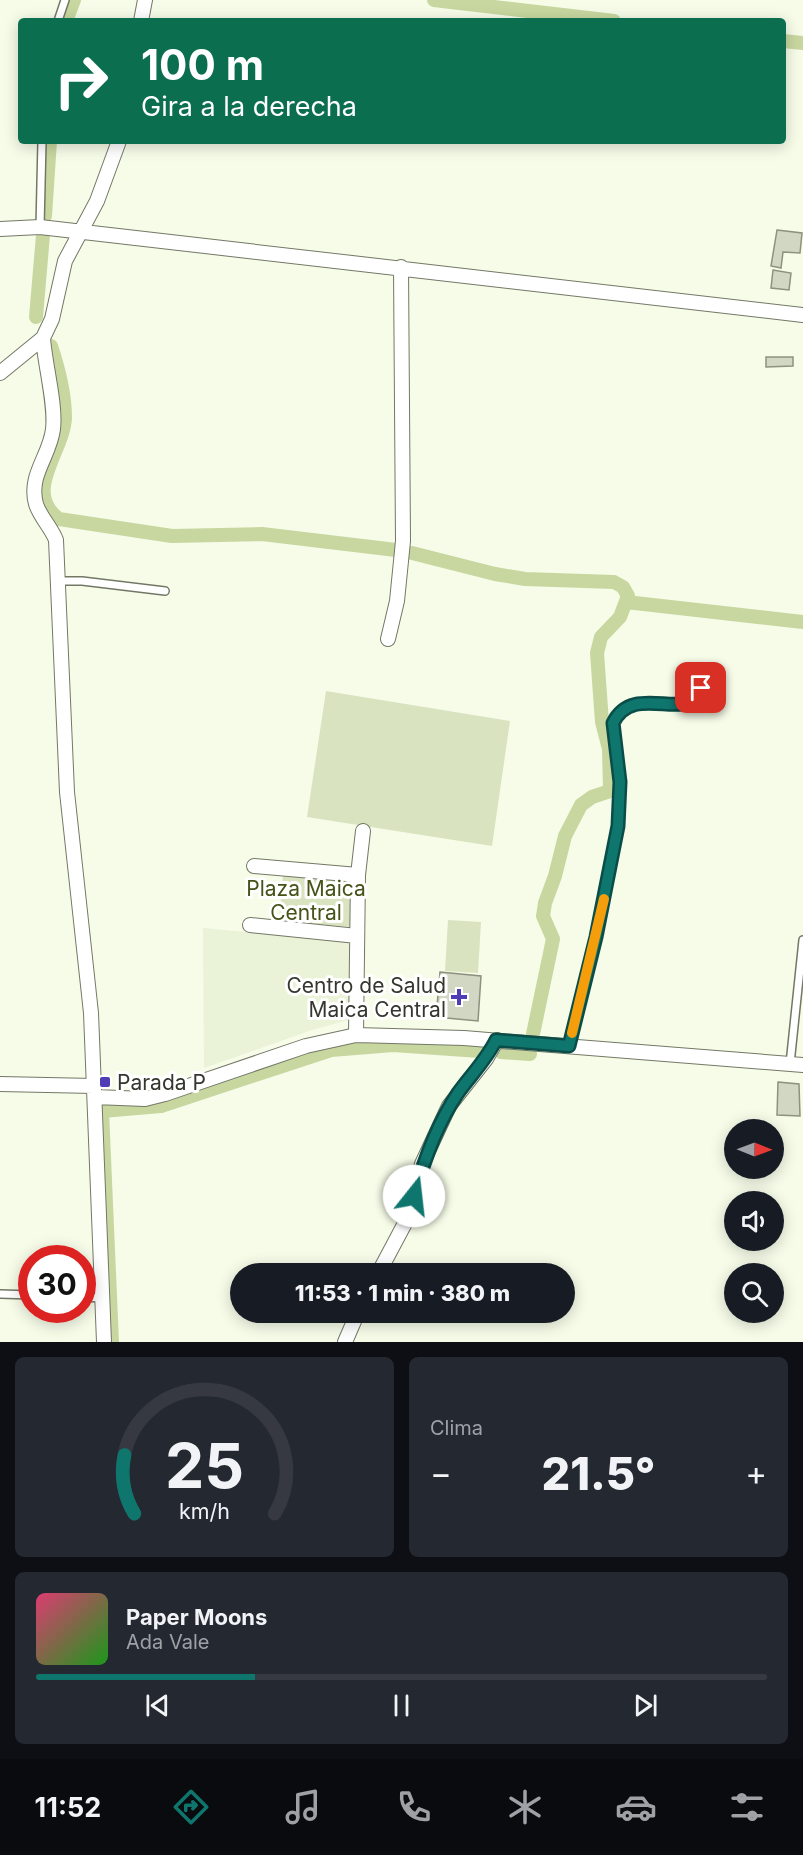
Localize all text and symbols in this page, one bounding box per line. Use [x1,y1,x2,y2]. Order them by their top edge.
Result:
text: 100 m [141,39,264,90]
icon: right [42,42,120,120]
text: Gira a la derecha [141,90,357,123]
pin [675,662,726,713]
icon: arrive [684,671,717,704]
park label: Plaza Maica Central [246,876,366,925]
place label: Centro de Salud Maica Central [286,973,446,1022]
marker: Centro de Salud Maica Central [450,988,468,1006]
place label: Parada P [117,1070,206,1095]
marker: Parada P [98,1075,112,1089]
north arrow [724,1119,784,1179]
map controls [724,1119,784,1323]
position arrow [382,1164,446,1228]
button: sound [724,1191,784,1251]
speed limit sign: 30 [18,1245,96,1323]
button: search [724,1263,784,1323]
text: 11:53 · 1 min · 380 m [295,1280,510,1306]
text: Clima [430,1416,483,1440]
text: 25 [165,1428,244,1503]
text: 21.5° [541,1446,656,1501]
text: − [430,1453,452,1493]
text: + [745,1453,767,1493]
text: km/h [179,1498,230,1524]
text: Paper Moons [126,1604,267,1630]
text: Ada Vale [126,1630,209,1654]
icon: previous [141,1689,174,1722]
icon: pause [385,1689,418,1722]
icon: next [629,1689,662,1722]
icon: directions [170,1786,212,1828]
icon: music [282,1786,324,1828]
icon: phone [393,1786,435,1828]
icon: climate [504,1786,546,1828]
icon: car [615,1786,657,1828]
icon: filters [726,1786,768,1828]
text: 11:52 [35,1791,101,1824]

